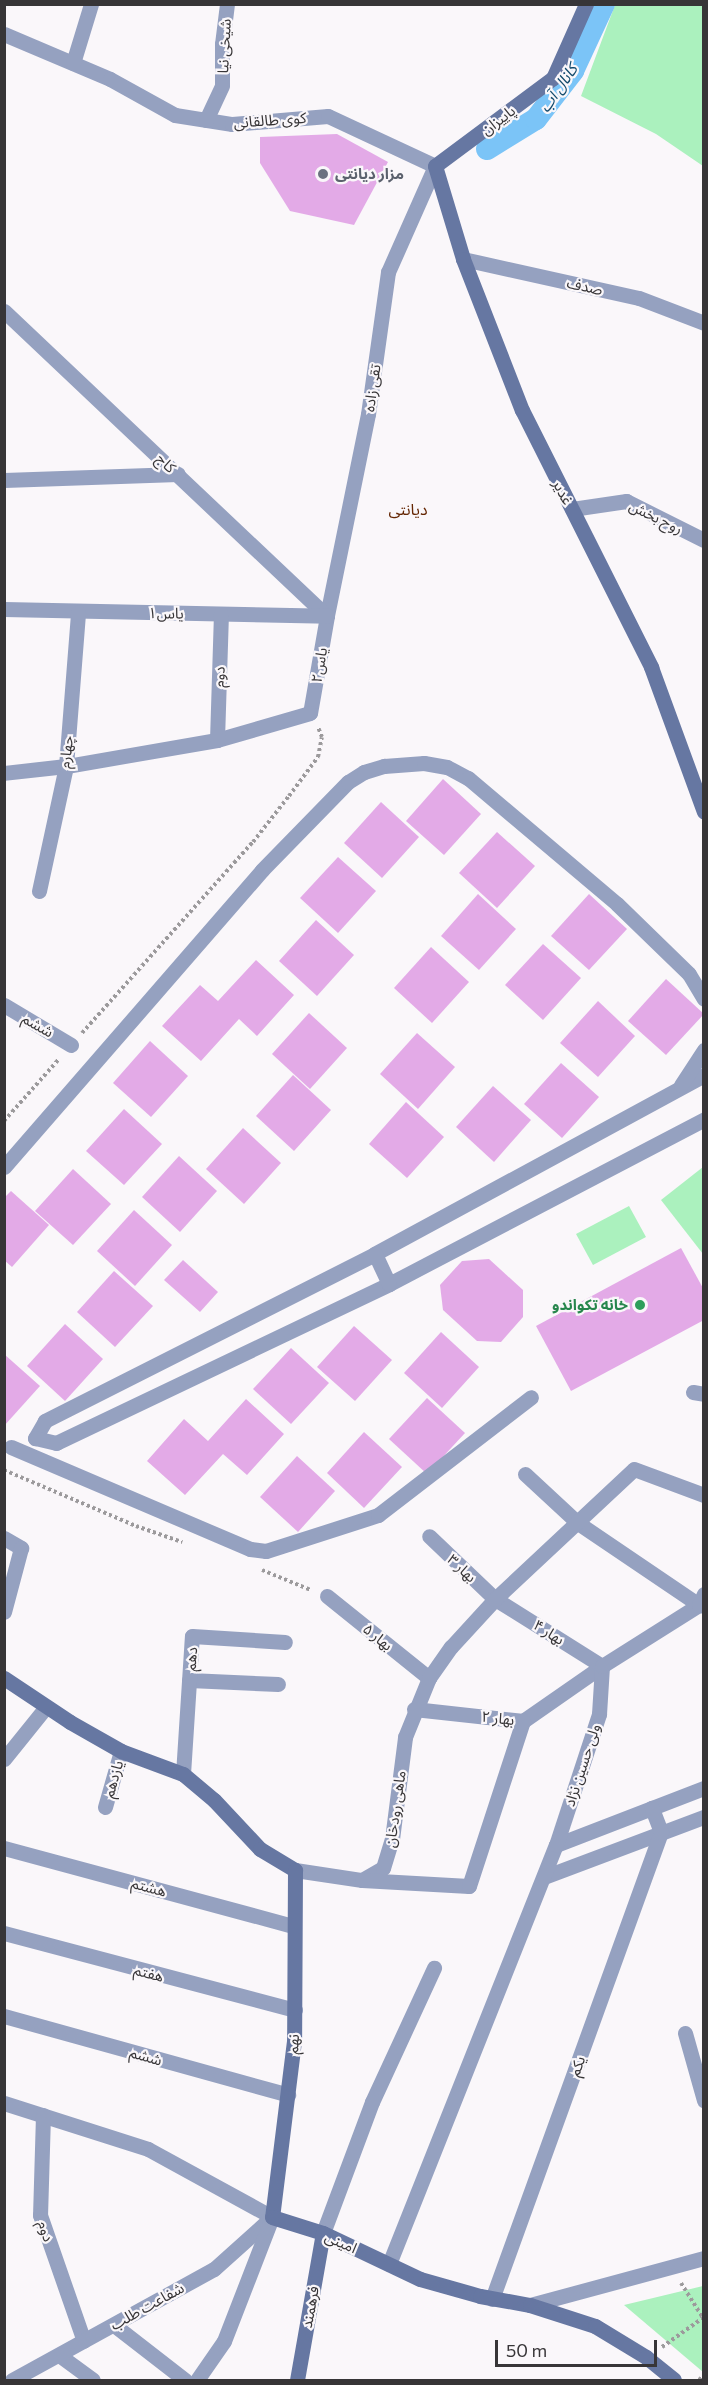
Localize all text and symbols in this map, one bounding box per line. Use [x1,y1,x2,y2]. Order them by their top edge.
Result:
street label: شیخی نیا [214,18,234,74]
water label: کانال آب [535,60,581,116]
street label: پاییزان [477,101,519,139]
street label: کوی طالقانی [233,108,307,132]
place label: مزار دیانتی [335,165,404,183]
marker: مزار دیانتی [316,167,330,181]
street label: صدف [565,273,605,299]
street label: تقی زاده [360,363,384,413]
street label: کاج [153,450,179,476]
street label: غدیر [549,476,577,508]
street label: روح بخش [626,496,686,538]
district label: دیانتی [388,499,428,519]
street label: یاس۱ [148,604,184,622]
street label: یاس۲ [307,646,331,684]
street label: دوم [210,666,228,688]
street label: چهارم [55,735,77,769]
street label: ششم [19,1009,57,1041]
place label: خانه تکواندو [552,1296,628,1314]
marker: خانه تکواندو [633,1298,647,1312]
street label: بهار ۳ [444,1550,480,1586]
street label: بهار ۴ [530,1616,568,1648]
street label: بهار ۵ [360,1620,396,1654]
street label: دهم [181,1646,201,1672]
street label: بهار ۲ [481,1707,515,1729]
street label: ولی حسین نژاد [560,1721,604,1809]
street label: یازدهم [99,1758,127,1800]
street label: ماهی رودخان [381,1769,409,1849]
street label: هشتم [130,1874,168,1900]
street label: هفتم [132,1960,166,1986]
street label: نهم [283,2033,303,2055]
street label: ششم [128,2043,164,2069]
street label: یکم [565,2053,589,2079]
street label: دوم [34,2218,58,2244]
street label: امینی [322,2227,360,2257]
street label: شفاعت طلب [107,2278,187,2334]
street label: فرهمند [297,2285,323,2329]
scale bar [498,2328,660,2366]
text: 50 m [506,2339,547,2361]

